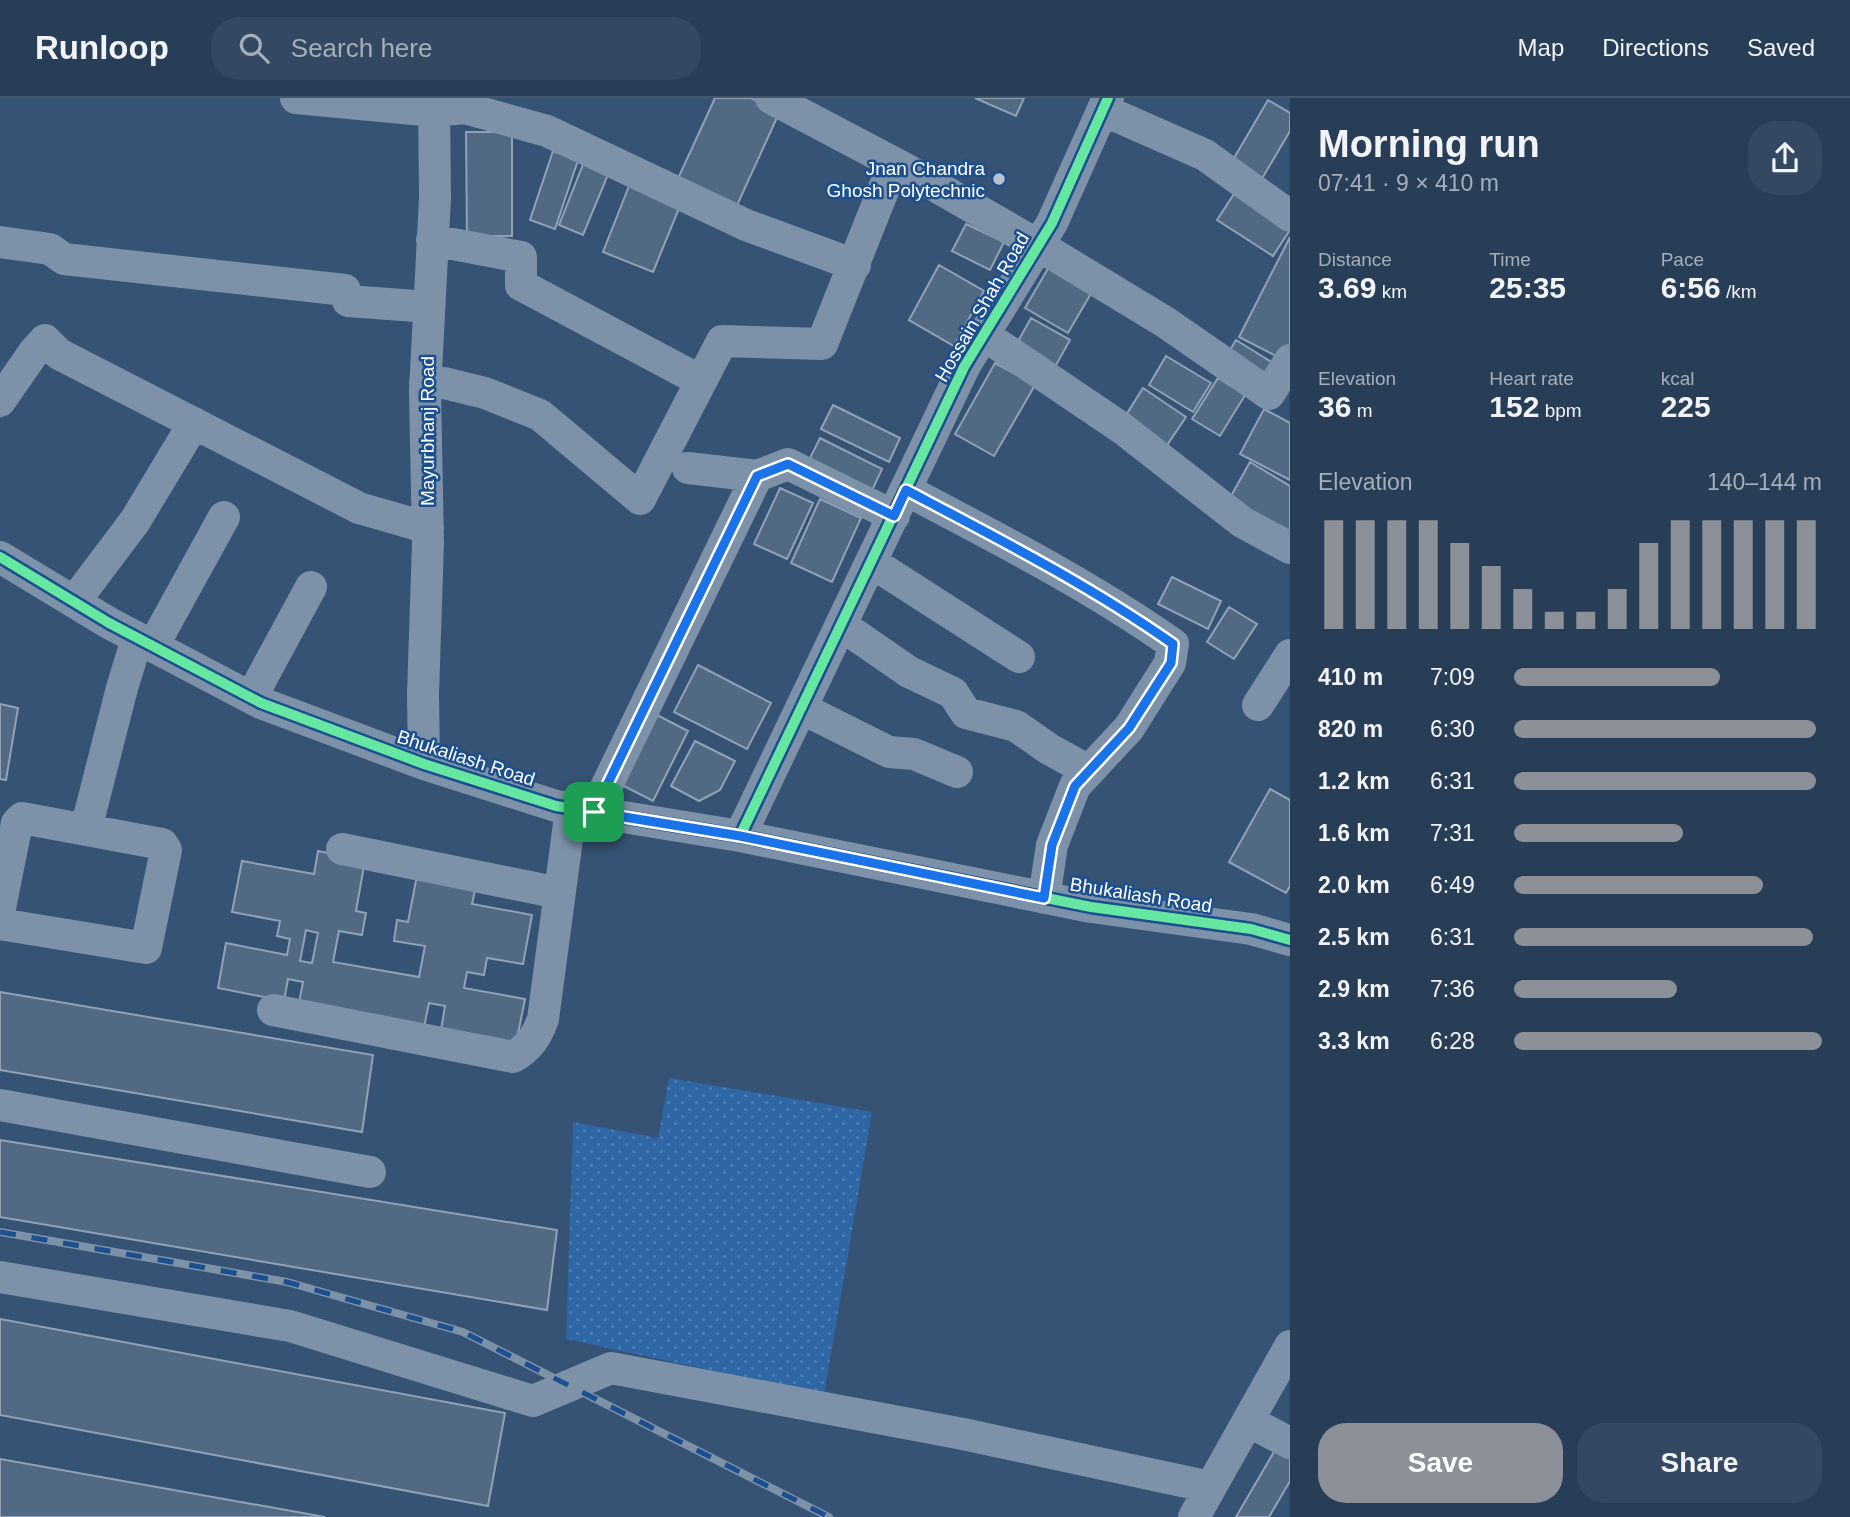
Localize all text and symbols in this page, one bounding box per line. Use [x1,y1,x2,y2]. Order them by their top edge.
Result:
search box [211,17,701,80]
text: Runloop [35,29,169,66]
icon: search [235,29,273,67]
text: Search here [291,33,432,63]
text: Map [1518,34,1564,61]
text: Directions [1602,34,1709,61]
text: Saved [1747,34,1815,61]
button: share [1748,121,1822,195]
text: Morning run [1318,123,1540,165]
place label: Jnan Chandra Ghosh Polytechnic [827,158,985,201]
text: 07:41 · 9 × 410 m [1318,170,1499,196]
marker: Jnan Chandra Ghosh Polytechnic [991,171,1007,187]
street label: Hossain Shah Road [931,229,1033,385]
text: Distance [1318,249,1392,270]
text: Time [1489,249,1531,270]
text: Pace [1661,249,1704,270]
text: 3.69 [1318,271,1376,304]
text: 25:35 [1489,271,1566,304]
text: 6:56 [1661,271,1721,304]
text: km [1376,281,1407,302]
text: /km [1721,281,1757,302]
street label: Mayurbhanj Road [417,356,438,506]
text: Elevation [1318,368,1396,389]
text: Heart rate [1489,368,1574,389]
text: kcal [1661,368,1694,389]
text: 36 [1318,390,1351,423]
text: 152 [1489,390,1539,423]
text: 225 [1661,390,1711,423]
text: m [1351,400,1372,421]
text: bpm [1539,400,1582,421]
text: Elevation [1318,469,1413,495]
text: 140–144 m [1707,469,1822,495]
text: 410 m [1318,664,1383,690]
text: 7:09 [1430,664,1475,690]
text: 820 m [1318,716,1383,742]
text: 6:30 [1430,716,1475,742]
street label: Bhukaliash Road [394,726,538,790]
text: 1.2 km [1318,768,1390,794]
text: 6:31 [1430,768,1475,794]
pin [564,782,624,842]
icon: arrive [575,793,613,831]
text: 1.6 km [1318,820,1390,846]
text: 7:31 [1430,820,1475,846]
text: 2.0 km [1318,872,1390,898]
text: 6:49 [1430,872,1475,898]
street label: Bhukaliash Road [1068,873,1214,917]
text: 2.5 km [1318,924,1390,950]
text: 6:31 [1430,924,1475,950]
text: 2.9 km [1318,976,1390,1002]
text: 7:36 [1430,976,1475,1002]
text: 3.3 km [1318,1028,1390,1054]
text: 6:28 [1430,1028,1475,1054]
button: Save [1318,1423,1563,1503]
button: Share [1577,1423,1822,1503]

